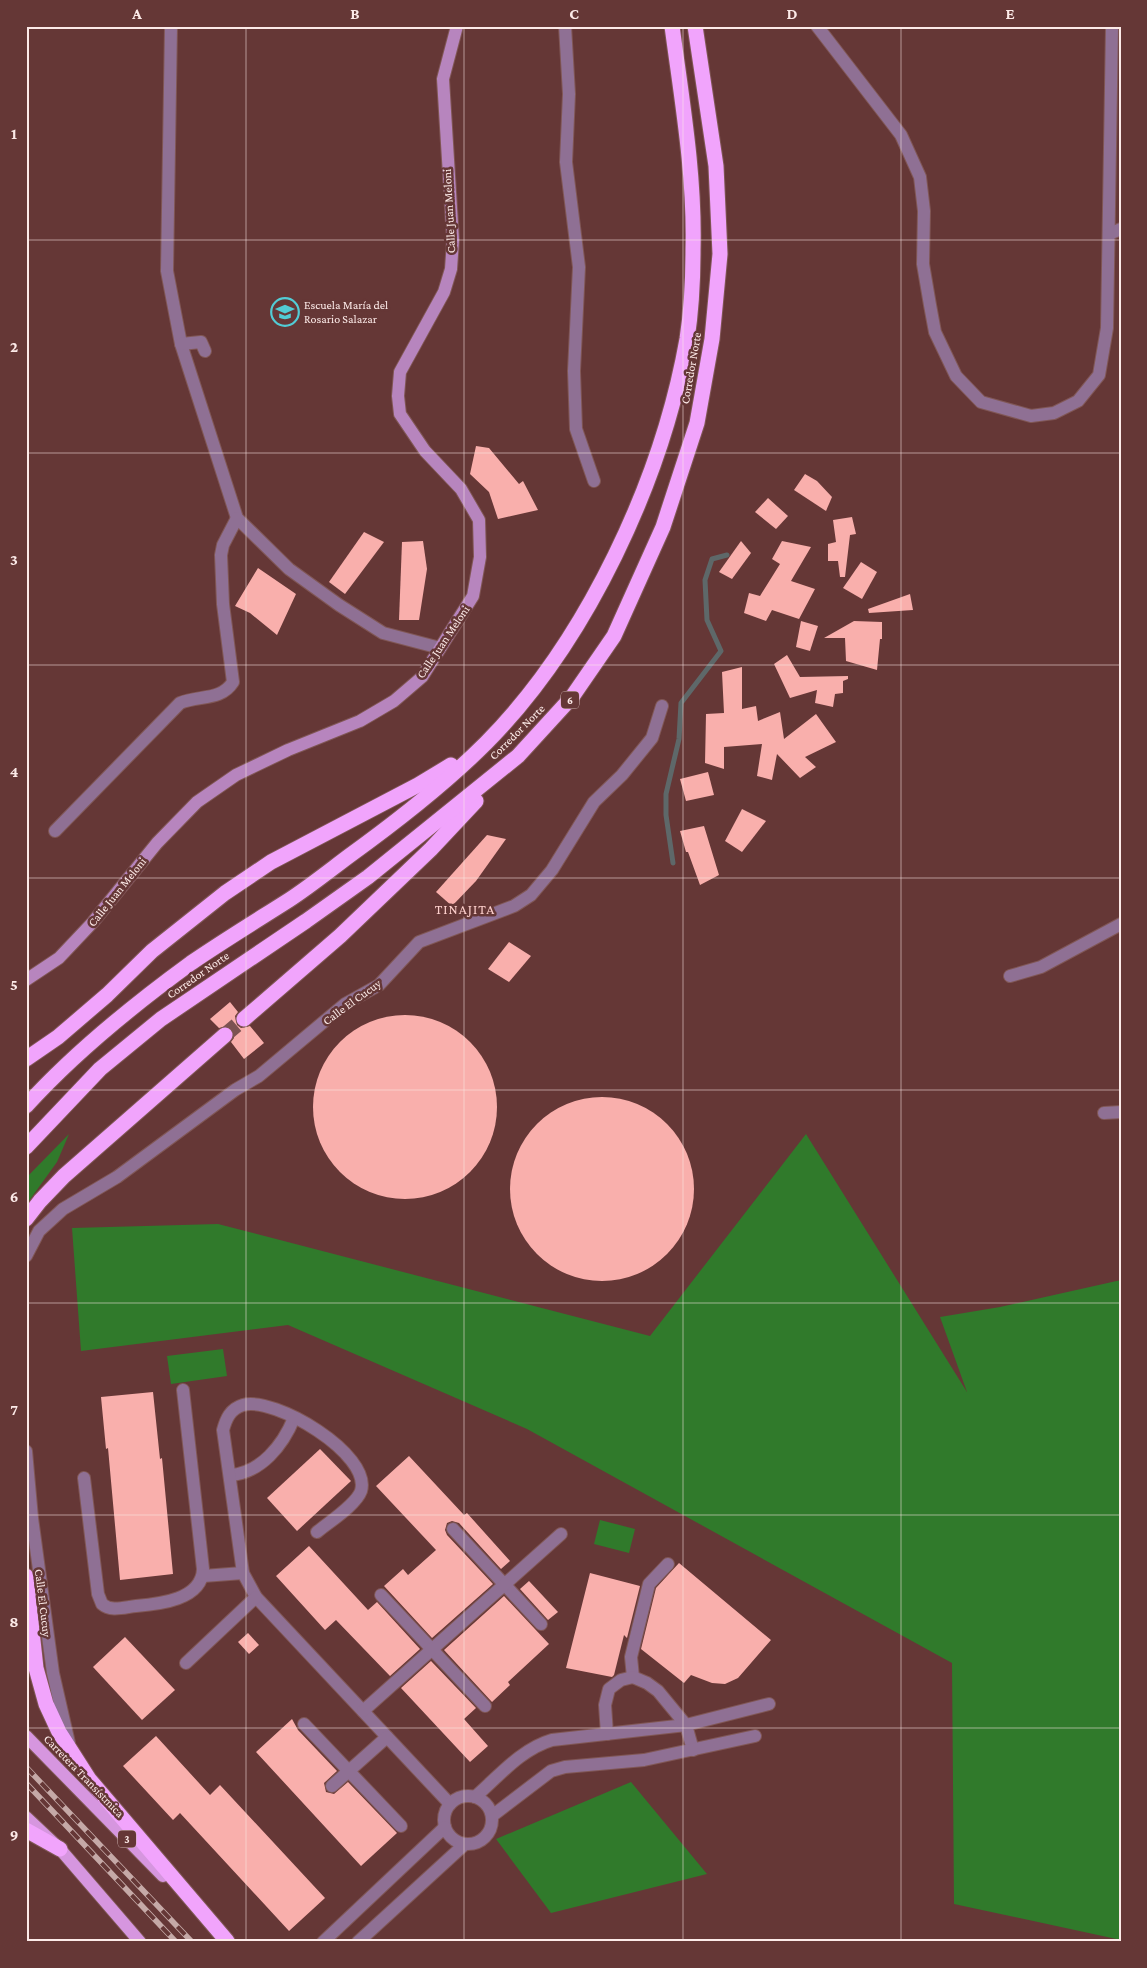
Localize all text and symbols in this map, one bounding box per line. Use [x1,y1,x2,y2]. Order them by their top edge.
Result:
text: A [131,5,142,22]
text: B [350,5,360,22]
text: C [569,5,579,22]
text: D [786,5,798,22]
text: E [1005,5,1015,22]
text: 1 [11,125,17,142]
street label: Calle Juan Meloni [440,168,458,254]
school or university icon: Escuela María del Rosario Salazar [270,297,300,327]
place label: Escuela María del Rosario Salazar [304,298,388,326]
street label: Corredor Norte [678,331,704,405]
text: 2 [10,338,18,355]
text: 3 [10,551,18,568]
street label: Calle Juan Meloni [414,603,472,681]
road number: 6 [561,692,579,708]
street label: Corredor Norte [486,701,548,763]
text: 4 [10,763,19,780]
street label: Calle Juan Meloni [85,855,149,929]
district label: TINAJITA [435,901,495,917]
street label: Corredor Norte [164,948,232,1002]
text: 5 [10,976,18,993]
street label: Calle El Cucuy [320,976,384,1028]
text: 6 [10,1188,18,1205]
text: 7 [10,1401,18,1418]
street label: Calle El Cucuy [32,1568,54,1638]
text: 8 [9,1613,19,1630]
street label: Carretera Transístmica [41,1732,127,1821]
text: 9 [10,1826,18,1843]
road number: 3 [118,1830,136,1848]

